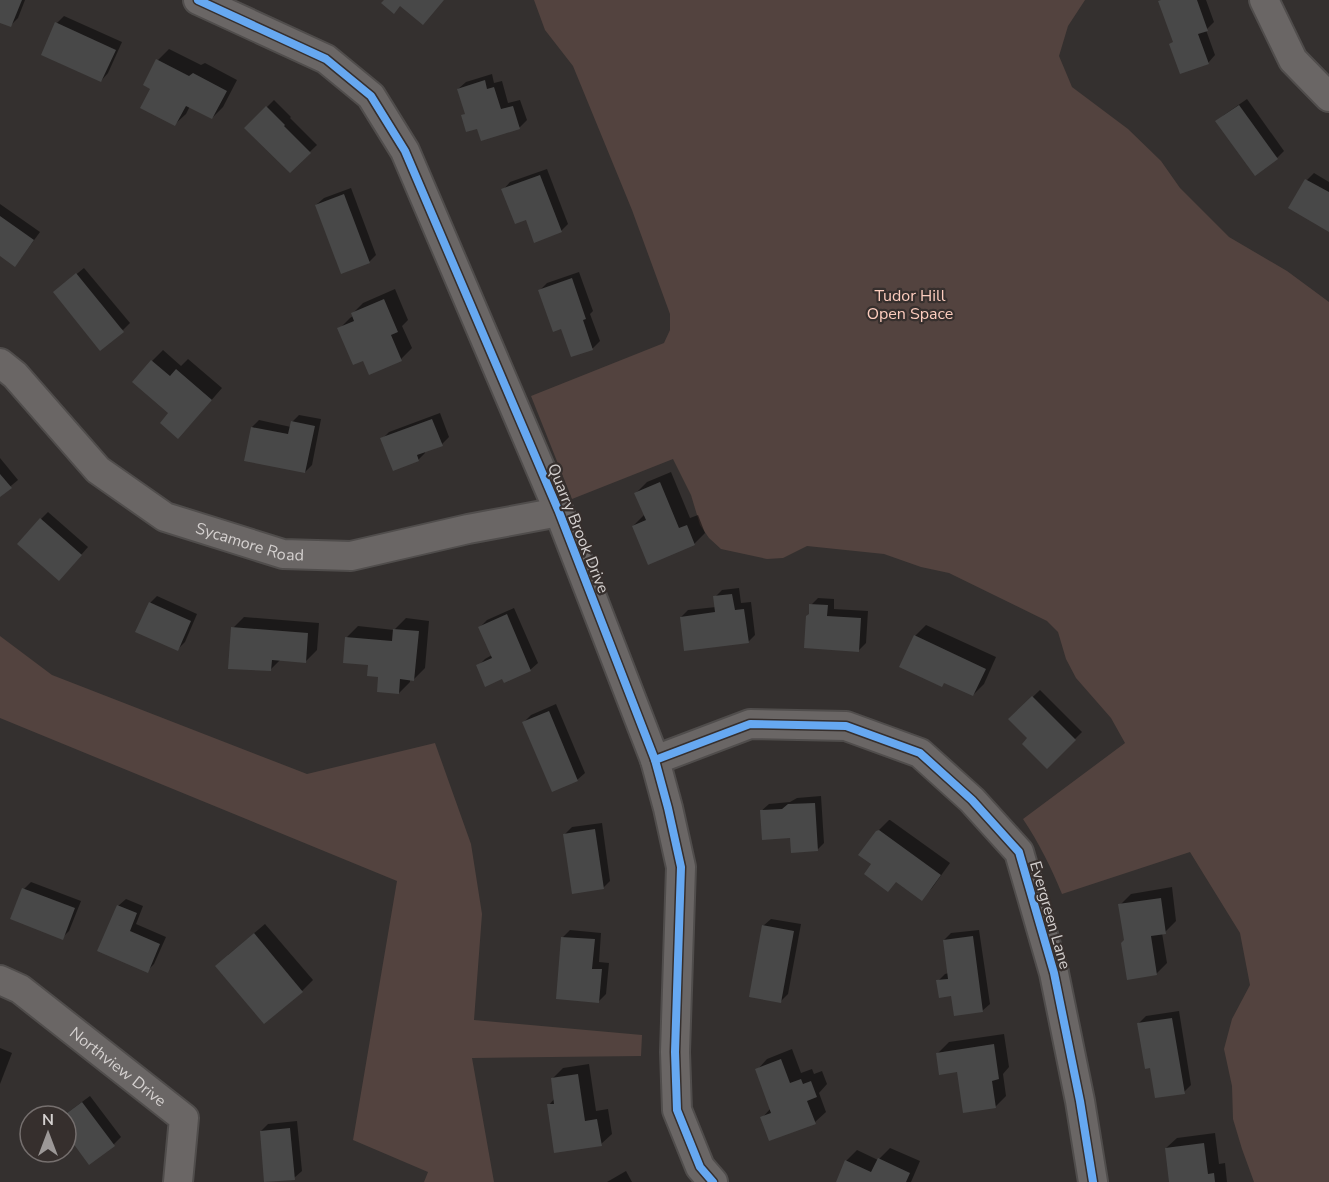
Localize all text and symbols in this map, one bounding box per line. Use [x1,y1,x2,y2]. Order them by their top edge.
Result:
park label: Tudor Hill Open Space [867,285,953,325]
street label: Quarry Brook Drive [542,460,614,597]
street label: Sycamore Road [193,517,304,567]
street label: Evergreen Lane [1024,859,1076,972]
street label: Northview Drive [65,1022,171,1112]
north arrow [18,1104,78,1164]
text: N [42,1109,54,1131]

